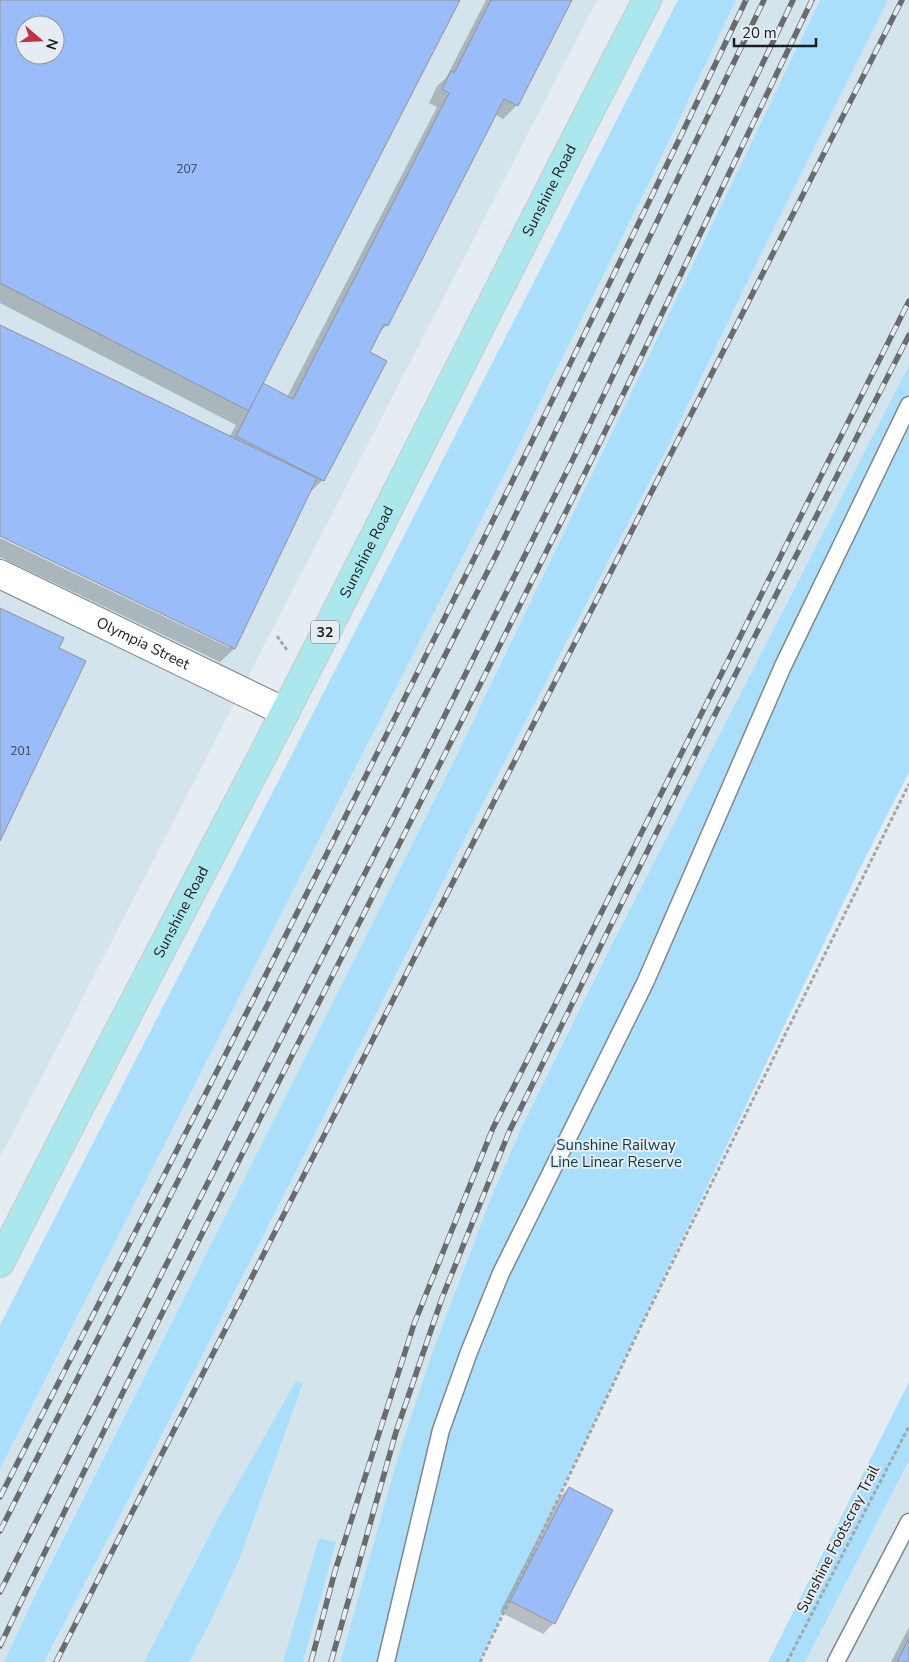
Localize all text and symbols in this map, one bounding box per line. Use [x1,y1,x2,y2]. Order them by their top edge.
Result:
north arrow [15,15,65,65]
scale bar [734,15,816,47]
text: 20 m [742,23,777,43]
text: N [41,36,63,52]
street label: Sunshine Road [517,141,581,240]
house number: 207 [176,161,198,177]
street label: Sunshine Road [335,503,398,601]
street label: Olympia Street [93,612,194,675]
road number: 32 [311,620,339,644]
house number: 201 [10,743,32,759]
street label: Sunshine Road [149,863,213,961]
park label: Sunshine Railway Line Linear Reserve [550,1135,682,1172]
street label: Sunshine Footscray Trail [792,1461,884,1616]

